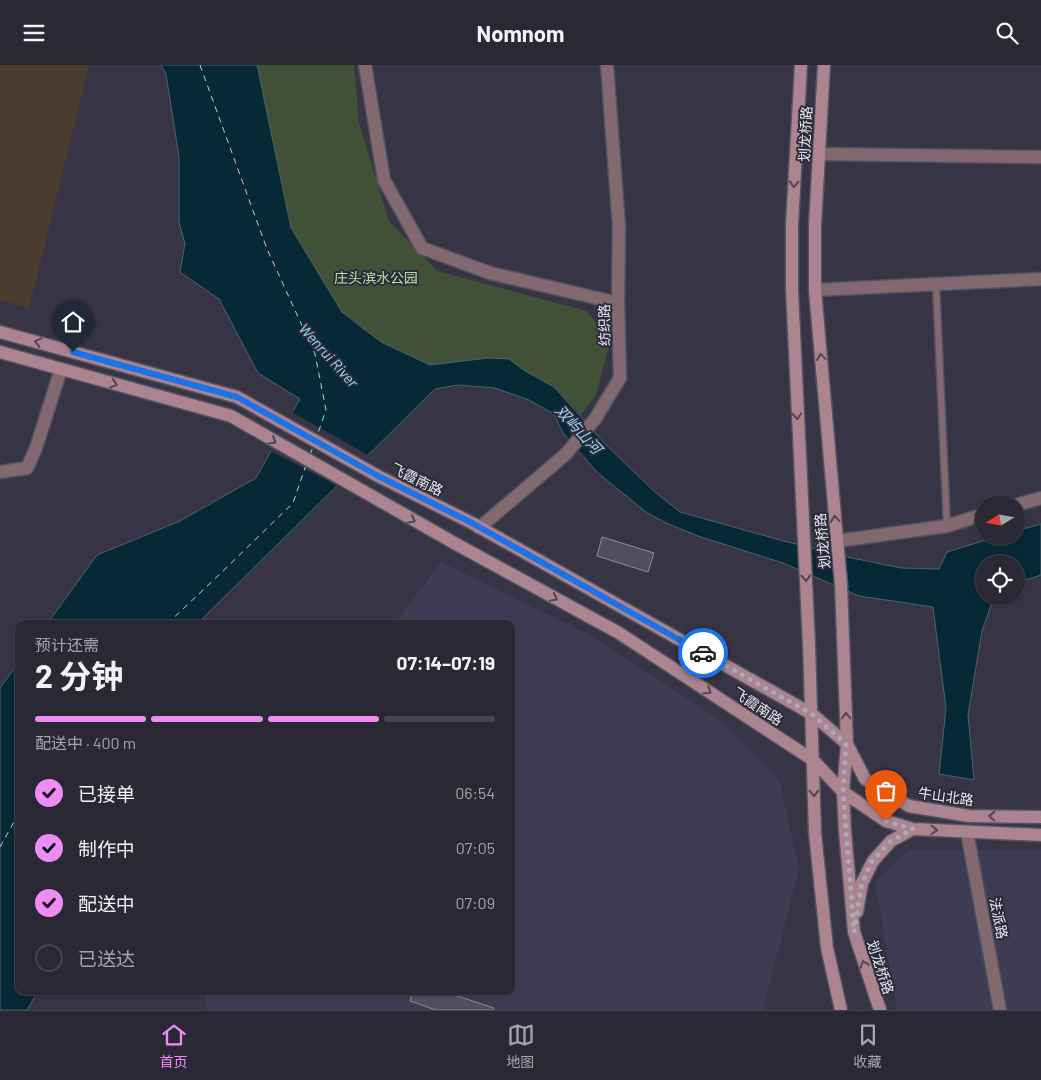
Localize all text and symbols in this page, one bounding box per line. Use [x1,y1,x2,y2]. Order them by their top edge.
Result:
icon: menu [20,19,48,47]
icon: search [993,19,1021,47]
text: Nomnom [477,20,564,46]
street label: 划龙桥路 [795,106,815,162]
one-way arrow [789,180,800,188]
park label: 庄头滨水公园 [334,269,418,286]
pin [52,301,94,352]
street label: 纺织路 [595,304,613,346]
icon: home [59,308,87,336]
water label: Wenrui River [296,319,363,391]
one-way arrow [34,338,42,348]
one-way arrow [816,352,827,360]
one-way arrow [110,378,118,388]
water label: 双屿山河 [552,401,608,459]
one-way arrow [792,412,803,420]
one-way arrow [268,434,277,444]
street label: 飞霞南路 [388,459,446,499]
north arrow [975,495,1025,545]
map controls [975,495,1025,605]
street label: 划龙桥路 [811,512,833,570]
one-way arrow [407,513,416,523]
one-way arrow [830,514,841,522]
button: locate [975,555,1025,605]
one-way arrow [800,574,811,582]
one-way arrow [549,592,558,602]
courier [678,628,728,678]
text: 预计还需 [35,635,99,654]
icon: car [689,639,717,667]
text: 07:14–07:19 [397,651,495,674]
text: 2 分钟 [35,656,123,694]
street label: 飞霞南路 [730,684,786,728]
one-way arrow [702,685,712,694]
one-way arrow [841,712,851,720]
text: 配送中 · 400 m [35,733,136,752]
pin [865,770,907,821]
icon: bag [872,777,900,805]
icon: check [35,779,63,807]
text: 已接单 [78,782,135,805]
text: 06:54 [455,783,495,802]
street label: 牛山北路 [917,784,975,808]
one-way arrow [809,790,819,797]
one-way arrow [988,811,996,821]
one-way arrow [930,825,938,836]
icon: check [35,834,63,862]
text: 制作中 [78,837,135,860]
text: 07:05 [456,838,495,857]
icon: check [35,889,63,917]
text: 配送中 [78,892,135,915]
text: 07:09 [456,893,495,912]
street label: 法派路 [987,896,1011,940]
street label: 划龙桥路 [864,938,898,996]
text: 已送达 [78,947,135,970]
one-way arrow [860,960,870,968]
tab: 首页 [160,1021,188,1071]
tab: 地图 [507,1021,535,1071]
tab: 收藏 [854,1021,882,1071]

